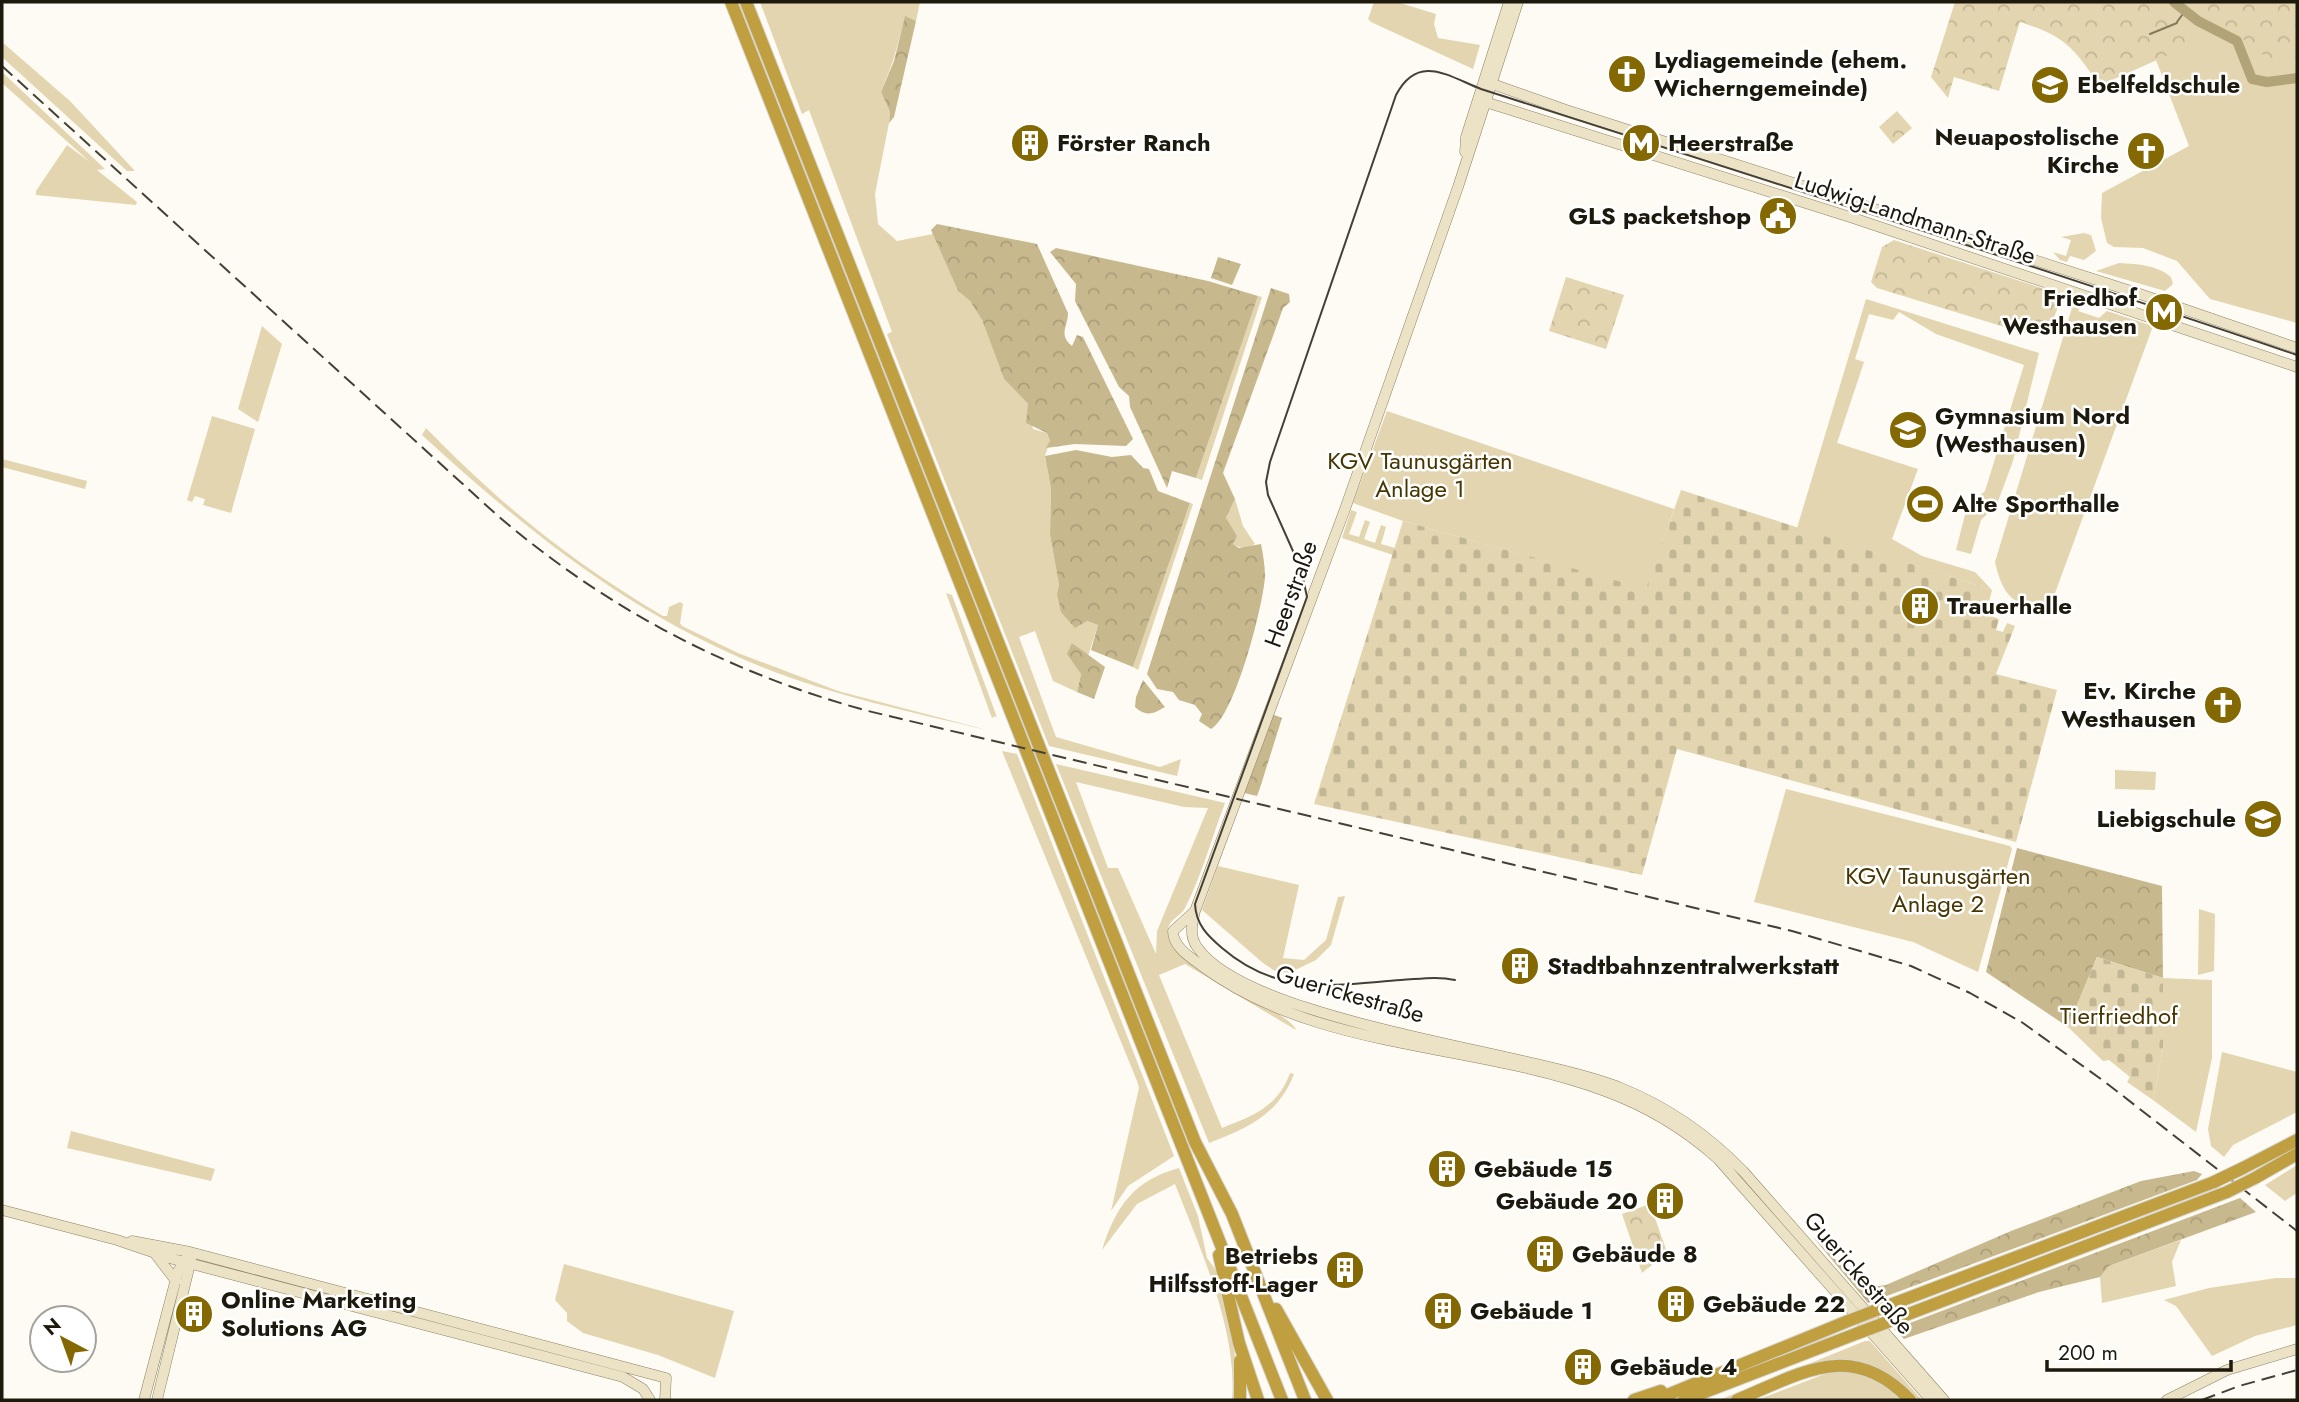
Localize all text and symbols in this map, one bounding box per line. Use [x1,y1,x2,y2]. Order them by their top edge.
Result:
place label: Lydiagemeinde (ehem. Wicherngemeinde) [1654,42,1907,105]
church icon: Lydiagemeinde (ehem. Wicherngemeinde) [1606,53,1648,95]
school or university icon: Ebelfeldschule [2029,64,2071,106]
place label: Ebelfeldschule [2077,67,2240,102]
place label: Neuapostolische Kirche [1934,119,2119,182]
building icon: Förster Ranch [1009,122,1051,164]
metro station icon: Heerstraße [1620,122,1662,164]
place label: Förster Ranch [1057,125,1211,160]
place label: Heerstraße [1668,125,1794,160]
church icon: Neuapostolische Kirche [2125,130,2167,172]
street label: Ludwig-Landmann-Straße [1790,162,2040,273]
public building icon: GLS packetshop [1757,195,1799,237]
place label: GLS packetshop [1569,198,1751,233]
place label: Friedhof Westhausen [2002,280,2139,343]
metro station icon: Friedhof Westhausen [2143,291,2185,333]
place label: Gymnasium Nord (Westhausen) [1935,398,2130,461]
school or university icon: Gymnasium Nord (Westhausen) [1887,409,1929,451]
park label: KGV Taunusgärten Anlage 1 [1327,443,1513,506]
sports icon: Alte Sporthalle [1904,483,1946,525]
place label: Alte Sporthalle [1951,486,2119,521]
street label: Heerstraße [1255,536,1326,652]
building icon: Trauerhalle [1899,585,1941,627]
place label: Trauerhalle [1947,588,2072,623]
place label: Ev. Kirche Westhausen [2061,673,2196,736]
church icon: Ev. Kirche Westhausen [2202,684,2244,726]
school or university icon: Liebigschule [2242,798,2284,840]
place label: Liebigschule [2096,801,2236,836]
park label: KGV Taunusgärten Anlage 2 [1845,858,2031,921]
building icon: Stadtbahnzentralwerkstatt [1499,945,1541,987]
place label: Stadtbahnzentralwerkstatt [1547,948,1839,983]
street label: Guerickestraße [1272,956,1429,1031]
park label: Tierfriedhof [2060,998,2179,1033]
building icon: Gebäude 15 [1426,1148,1468,1190]
place label: Gebäude 15 [1474,1151,1612,1186]
building icon: Gebäude 20 [1644,1180,1686,1222]
place label: Gebäude 20 [1496,1183,1638,1218]
street label: Guerickestraße [1796,1203,1923,1342]
building icon: Gebäude 8 [1524,1233,1566,1275]
place label: Gebäude 8 [1572,1236,1698,1271]
place label: Betriebs Hilfsstoff-Lager [1148,1238,1318,1301]
building icon: Betriebs Hilfsstoff-Lager [1324,1249,1366,1291]
place label: Online Marketing Solutions AG [221,1282,416,1345]
building icon: Gebäude 22 [1655,1283,1697,1325]
place label: Gebäude 22 [1703,1286,1845,1321]
building icon: Gebäude 1 [1422,1290,1464,1332]
building icon: Online Marketing Solutions AG [173,1293,215,1335]
place label: Gebäude 1 [1470,1293,1593,1328]
north arrow [28,1304,98,1374]
text: N [38,1311,67,1342]
scale bar [2047,1328,2231,1372]
text: 200 m [2058,1338,2118,1368]
building icon: Gebäude 4 [1562,1346,1604,1388]
place label: Gebäude 4 [1610,1349,1737,1384]

